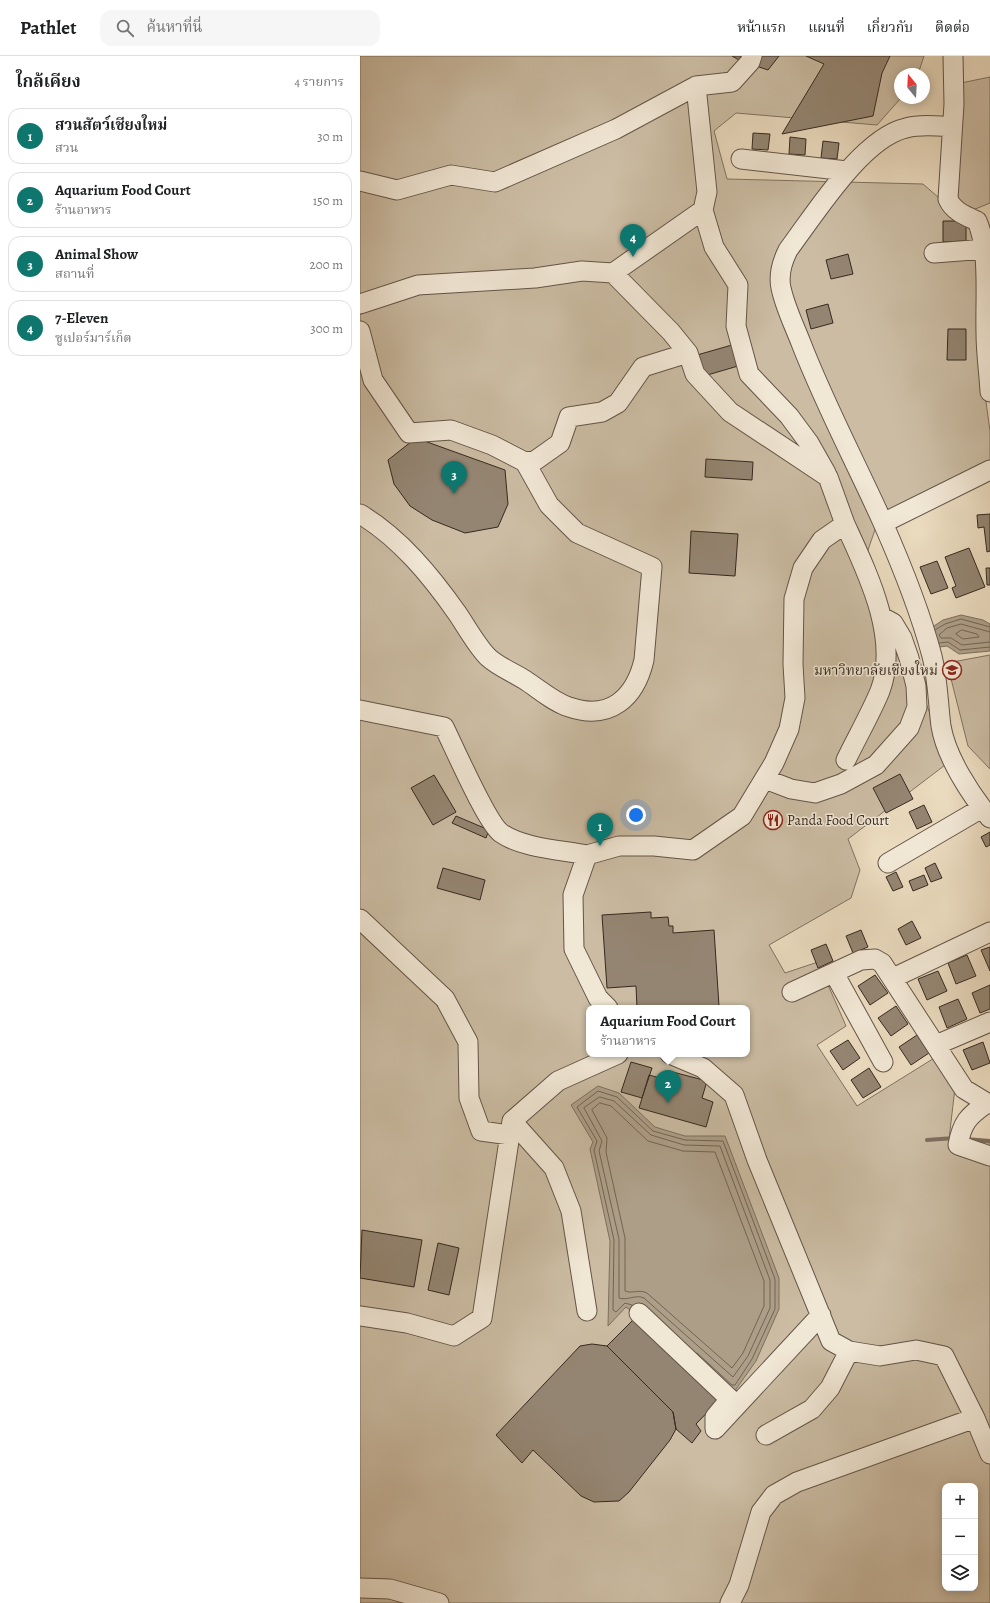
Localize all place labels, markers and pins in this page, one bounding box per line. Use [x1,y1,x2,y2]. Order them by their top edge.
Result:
pin: 4 [620,224,646,257]
pin: 3 [441,461,467,494]
school or university icon: มหาวิทยาลัยเชียงใหม่ [941,659,963,681]
place label: มหาวิทยาลัยเชียงใหม่ [814,660,938,680]
restaurant icon: Panda Food Court [762,809,784,831]
place label: Panda Food Court [787,811,890,830]
pin: 1 [587,813,613,846]
pin: 2 [655,1070,681,1103]

